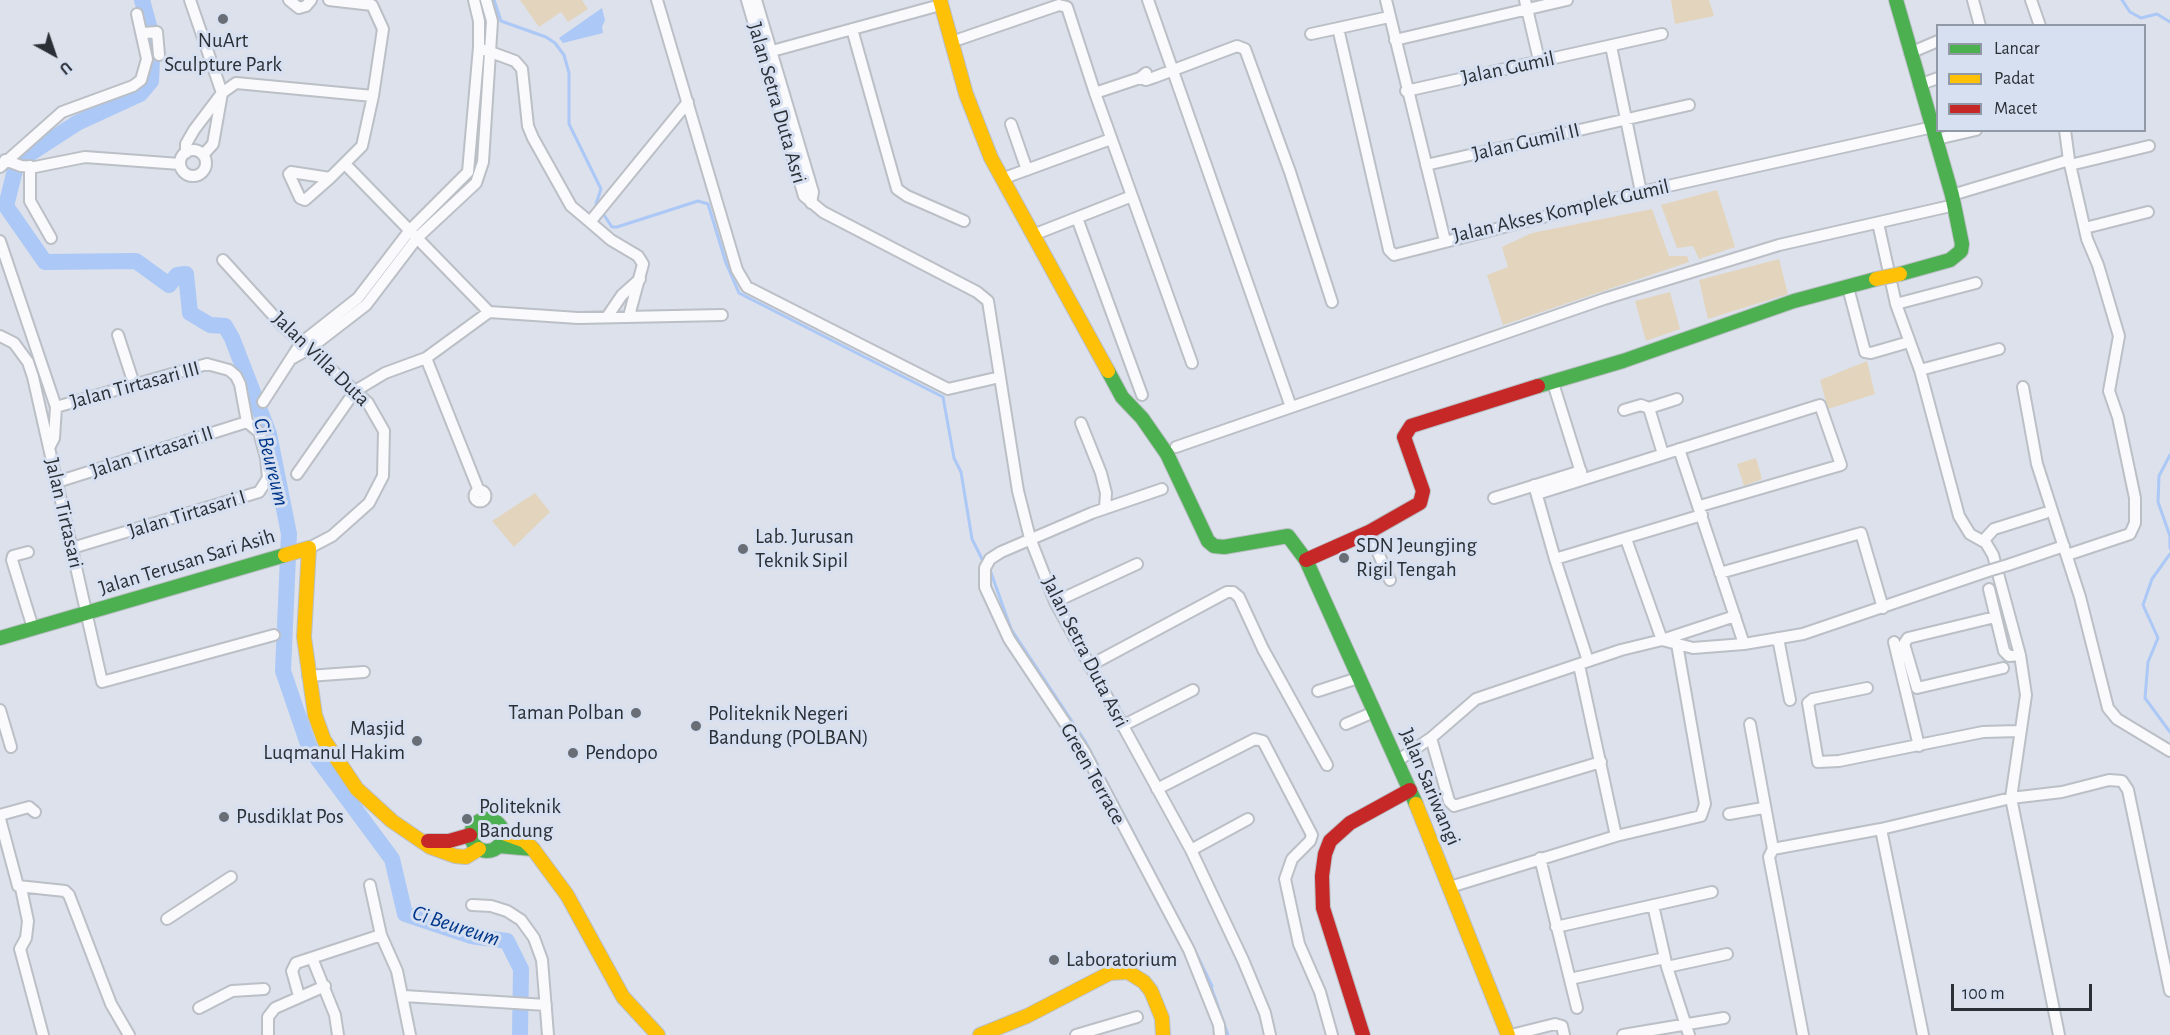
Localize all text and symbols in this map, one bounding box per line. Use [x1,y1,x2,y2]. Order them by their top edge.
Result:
marker: NuArt Sculpture Park [216,12,230,26]
street label: Jalan Setra Duta Asri [742,20,812,186]
north arrow [24,24,84,84]
legend [1936,24,2146,132]
place label: NuArt Sculpture Park [164,28,282,78]
text: Lancar [1994,40,2040,58]
street label: Jalan Gumil [1459,46,1557,90]
text: U [57,58,75,77]
text: Padat [1994,70,2035,88]
text: Macet [1994,100,2037,118]
street label: Jalan Gumil II [1470,117,1582,167]
street label: Jalan Akses Komplek Gumil [1450,174,1672,248]
street label: Jalan Villa Duta [267,306,375,412]
street label: Jalan Tirtasari III [68,356,202,414]
water label: Ci Beureum [247,415,295,509]
street label: Jalan Tirtasari II [88,420,216,484]
street label: Jalan Tirtasari [39,455,89,571]
street label: Jalan Tirtasari I [125,484,249,544]
street label: Jalan Terusan Sari Asih [96,523,278,601]
place label: Lab. Jurusan Teknik Sipil [755,524,854,574]
place label: SDN Jeungjing Rigil Tengah [1356,533,1477,583]
marker: Lab. Jurusan Teknik Sipil [736,542,750,556]
marker: SDN Jeungjing Rigil Tengah [1337,551,1351,565]
street label: Jalan Setra Duta Asri [1036,572,1134,732]
place label: Taman Polban [508,700,624,726]
place label: Politeknik Negeri Bandung (POLBAN) [708,701,869,751]
marker: Taman Polban [629,706,643,720]
place label: Masjid Luqmanul Hakim [263,716,405,766]
marker: Politeknik Negeri Bandung (POLBAN) [689,719,703,733]
street label: Green Terrace [1055,719,1131,829]
street label: Jalan Sariwangi [1394,725,1466,849]
marker: Masjid Luqmanul Hakim [410,734,424,748]
place label: Pendopo [585,740,658,766]
marker: Pendopo [566,746,580,760]
place label: Politeknik Bandung [479,794,561,844]
place label: Pusdiklat Pos [236,804,344,830]
marker: Pusdiklat Pos [217,810,231,824]
marker: Politeknik Bandung [460,812,474,826]
water label: Ci Beureum [409,899,503,953]
place label: Laboratorium [1066,947,1177,973]
marker: Laboratorium [1047,953,1061,967]
scale bar [1954,972,2095,1010]
text: 100 m [1962,985,2005,1003]

